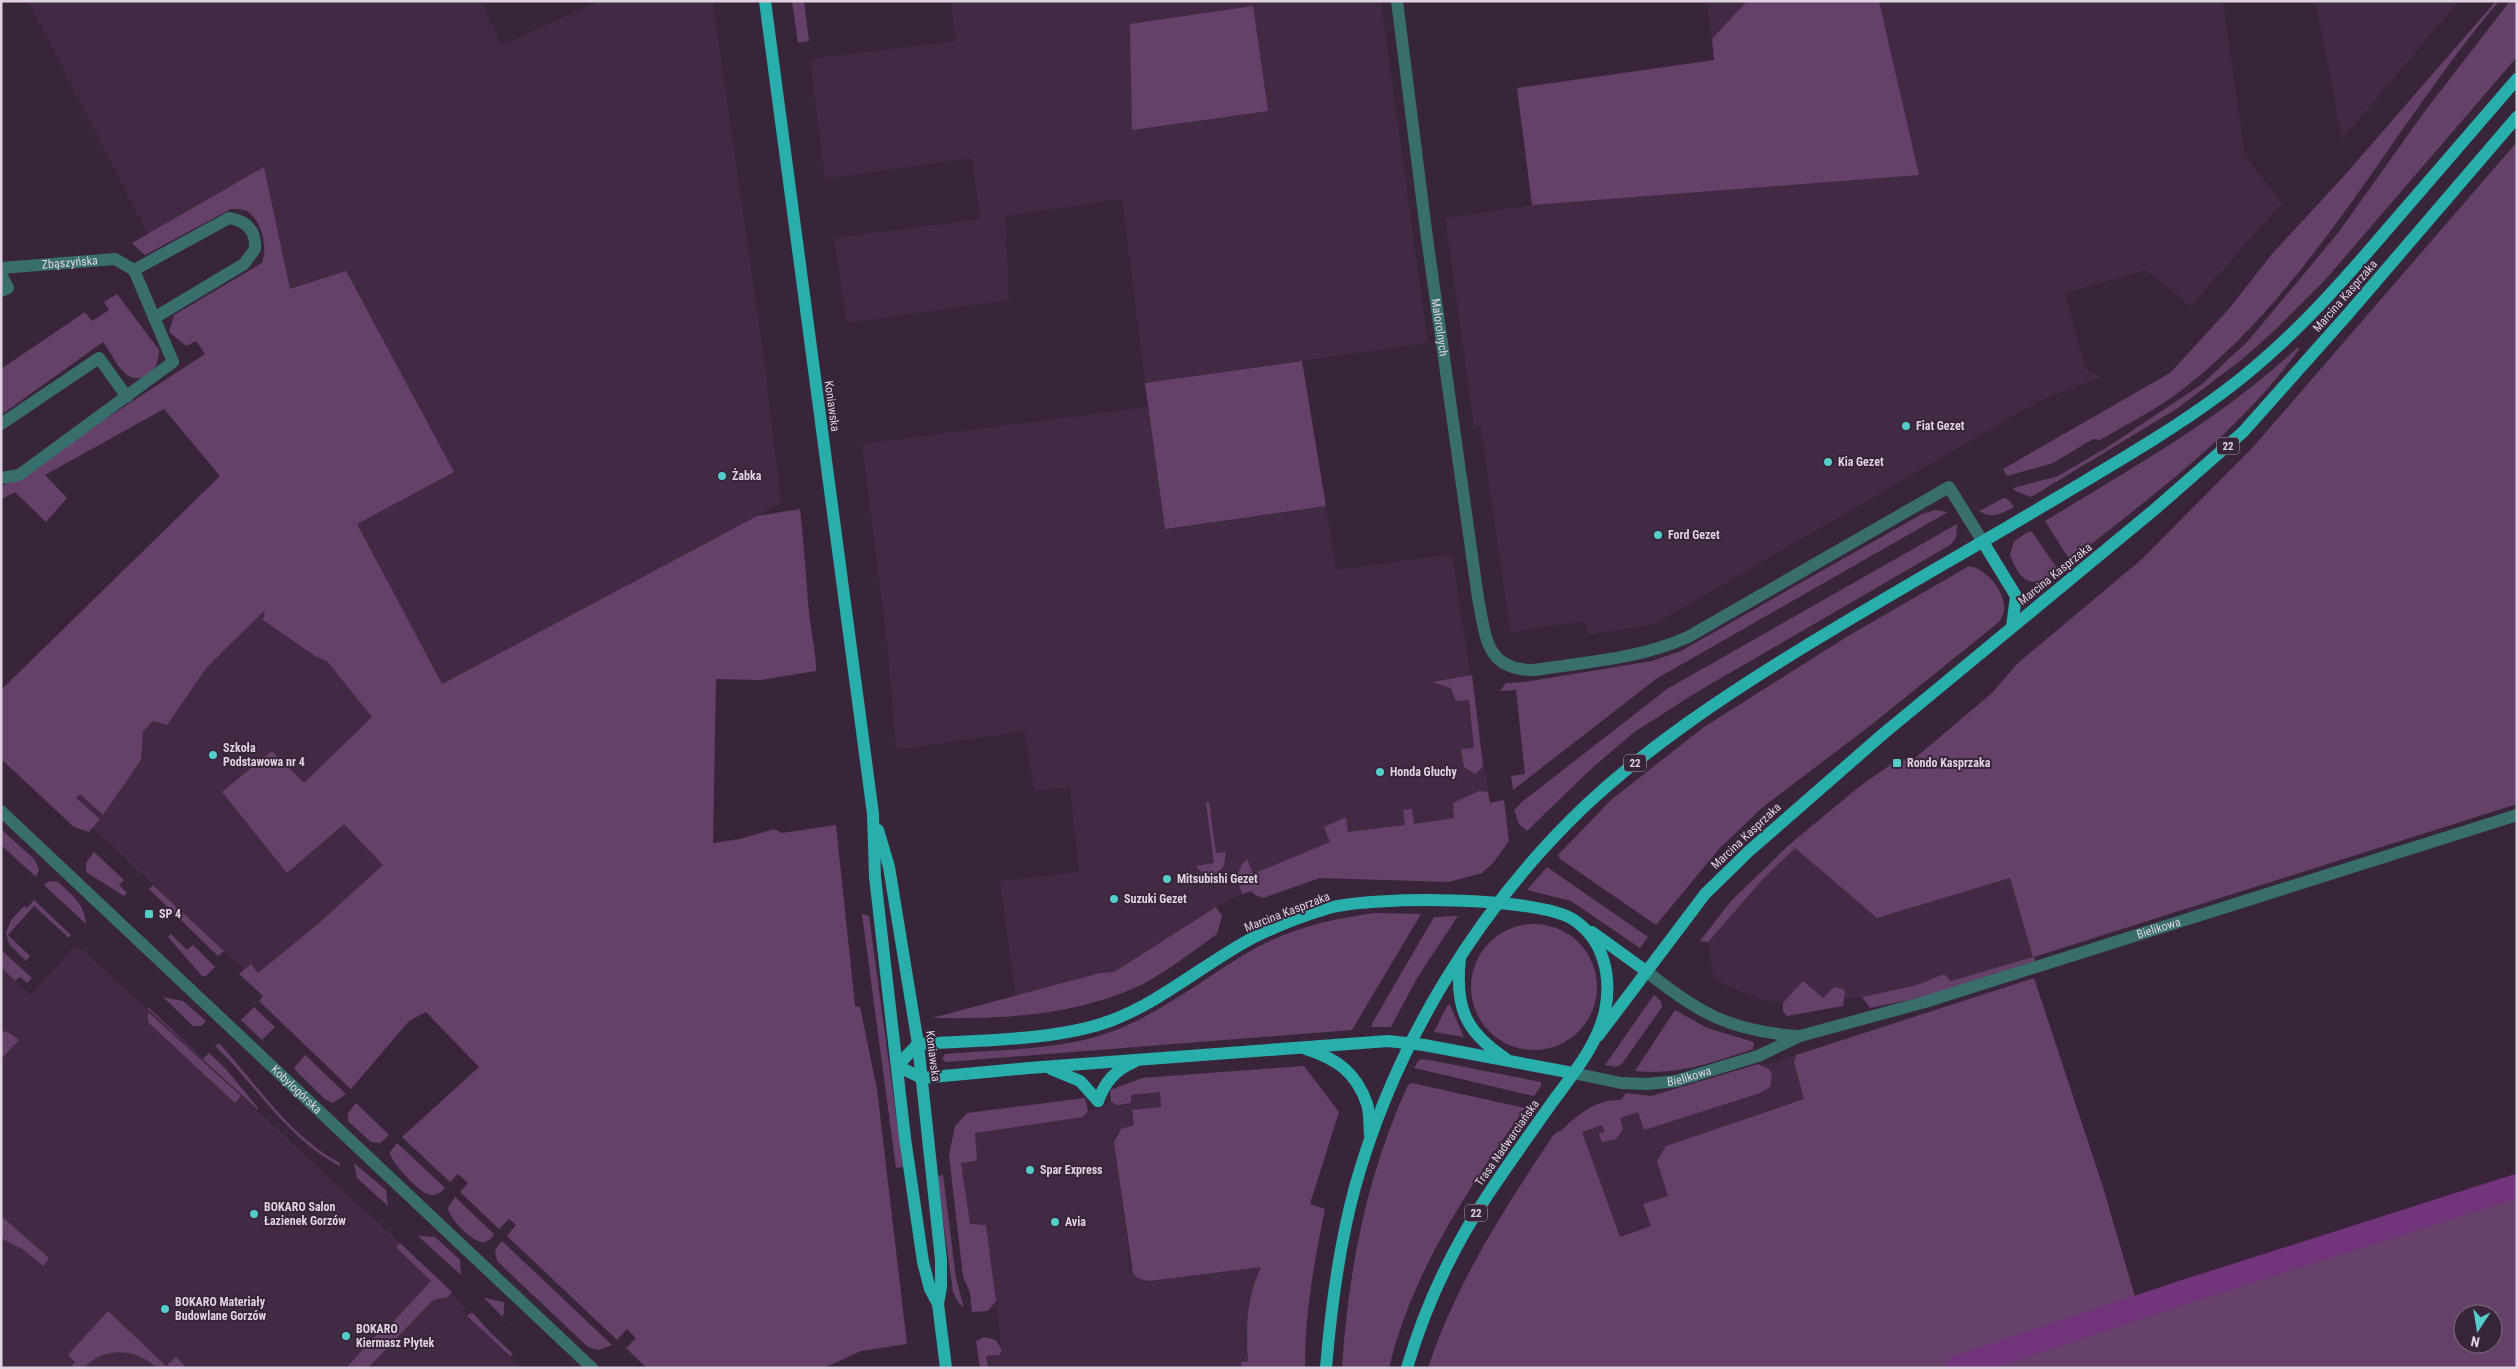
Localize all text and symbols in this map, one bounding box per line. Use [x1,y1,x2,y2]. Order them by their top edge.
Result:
street label: Zbąszyńska [41,253,99,272]
street label: Marcina Kasprzaka [2310,257,2380,335]
street label: Małorolnych [1429,297,1451,357]
street label: Koniawska [822,380,843,433]
place label: Fiat Gezet [1916,419,1965,433]
marker: Fiat Gezet [1900,420,1912,432]
road number: 22 [2217,438,2239,454]
place label: Kia Gezet [1838,455,1884,469]
marker: Kia Gezet [1822,456,1834,468]
place label: Żabka [732,468,762,483]
marker: Żabka [716,470,728,482]
place label: Ford Gezet [1668,528,1720,542]
marker: Ford Gezet [1652,529,1664,541]
street label: Marcina Kasprzaka [2015,540,2095,608]
place label: Szkoła Podstawowa nr 4 [223,741,305,769]
marker: Szkoła Podstawowa nr 4 [207,749,219,761]
road number: 22 [1624,754,1646,771]
place label: Rondo Kasprzaka [1907,756,1991,770]
marker: Rondo Kasprzaka [1891,757,1903,769]
place label: Honda Głuchy [1390,765,1457,779]
marker: Honda Głuchy [1374,766,1386,778]
street label: Marcina Kasprzaka [1708,800,1784,872]
place label: Mitsubishi Gezet [1177,872,1258,886]
marker: Mitsubishi Gezet [1161,873,1173,885]
street label: Marcina Kasprzaka [1242,889,1332,935]
place label: Suzuki Gezet [1124,892,1187,906]
marker: Suzuki Gezet [1108,893,1120,905]
place label: SP 4 [159,907,181,921]
marker: SP 4 [143,908,155,920]
street label: Bielikowa [2135,915,2183,942]
street label: Koniawska [923,1030,943,1082]
street label: Kobylogórska [268,1062,325,1117]
street label: Bielikowa [1666,1064,1713,1089]
street label: Trasa Nadwarciańska [1472,1097,1542,1189]
place label: Spar Express [1040,1163,1103,1177]
marker: Spar Express [1024,1164,1036,1176]
place label: BOKARO Salon Łazienek Gorzów [264,1200,346,1228]
road number: 22 [1465,1204,1487,1222]
marker: BOKARO Salon Łazienek Gorzów [248,1208,260,1220]
place label: Avia [1065,1215,1086,1229]
marker: Avia [1049,1216,1061,1228]
place label: BOKARO Materiały Budowlane Gorzów [175,1295,267,1323]
marker: BOKARO Materiały Budowlane Gorzów [159,1303,171,1315]
north arrow [2453,1304,2503,1354]
place label: BOKARO Kiermasz Płytek [356,1322,435,1350]
marker: BOKARO Kiermasz Płytek [340,1330,352,1342]
text: N [2469,1333,2481,1350]

